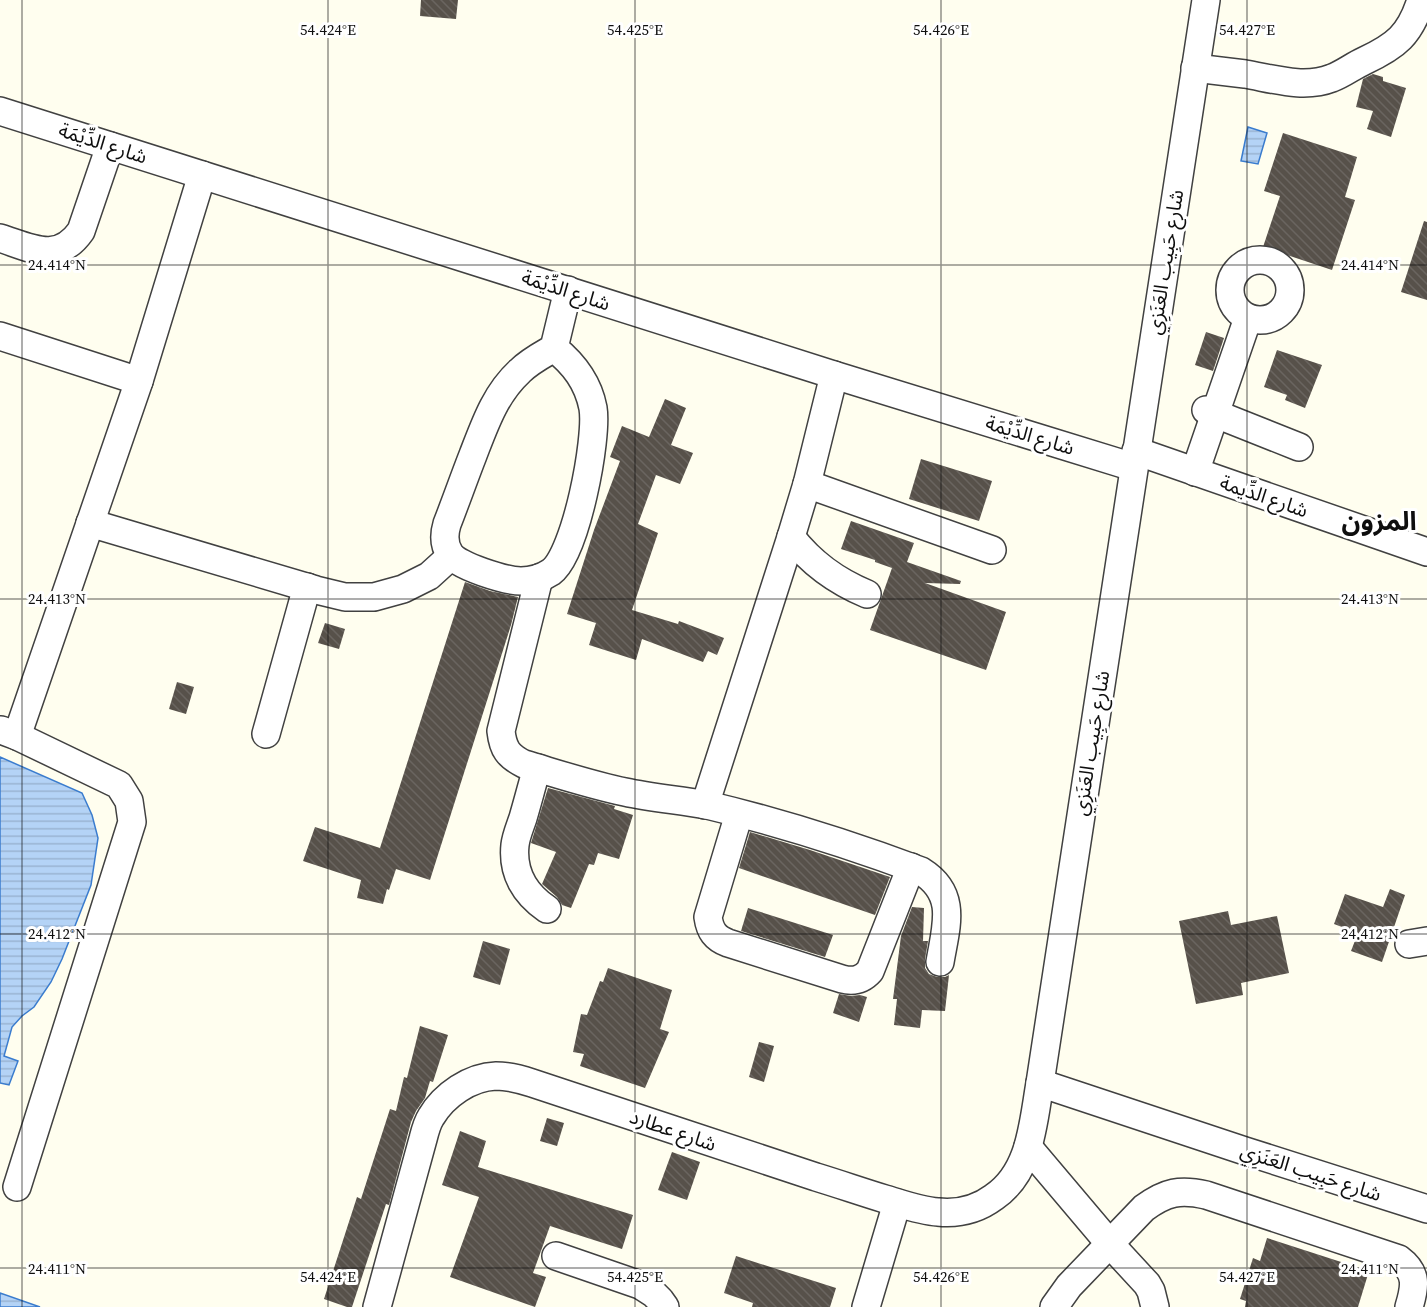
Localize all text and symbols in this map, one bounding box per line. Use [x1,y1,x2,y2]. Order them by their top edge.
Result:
text: 54.424°E [300,19,356,40]
text: 54.425°E [607,19,663,40]
text: 54.426°E [913,19,969,40]
text: 54.427°E [1219,19,1275,40]
street label: شارع الدِّيْمَة [55,116,151,171]
street label: شارع حَبِيب العَنَزِي [1140,187,1192,337]
text: 24.414°N [28,254,86,275]
text: 24.414°N [1341,254,1399,275]
street label: شارع الدِّيْمَة [518,263,614,318]
street label: شارع الدِّيْمَة [982,408,1078,463]
street label: شارع الدِّيمة [1216,468,1312,525]
district label: المزون [1342,503,1416,539]
text: 24.413°N [28,588,86,609]
text: 24.413°N [1341,588,1399,609]
street label: شارع حَبِيب العَنَزِي [1066,668,1118,818]
text: 24.412°N [28,923,86,944]
text: 24.412°N [1341,923,1399,944]
street label: شارع عطارد [626,1102,720,1159]
street label: شارع حَبِيب العَنَزِي [1236,1136,1385,1210]
text: 24.411°N [28,1258,86,1279]
text: 24.411°N [1341,1258,1399,1279]
text: 54.424°E [300,1266,356,1287]
text: 54.425°E [607,1266,663,1287]
text: 54.426°E [913,1266,969,1287]
text: 54.427°E [1219,1266,1275,1287]

